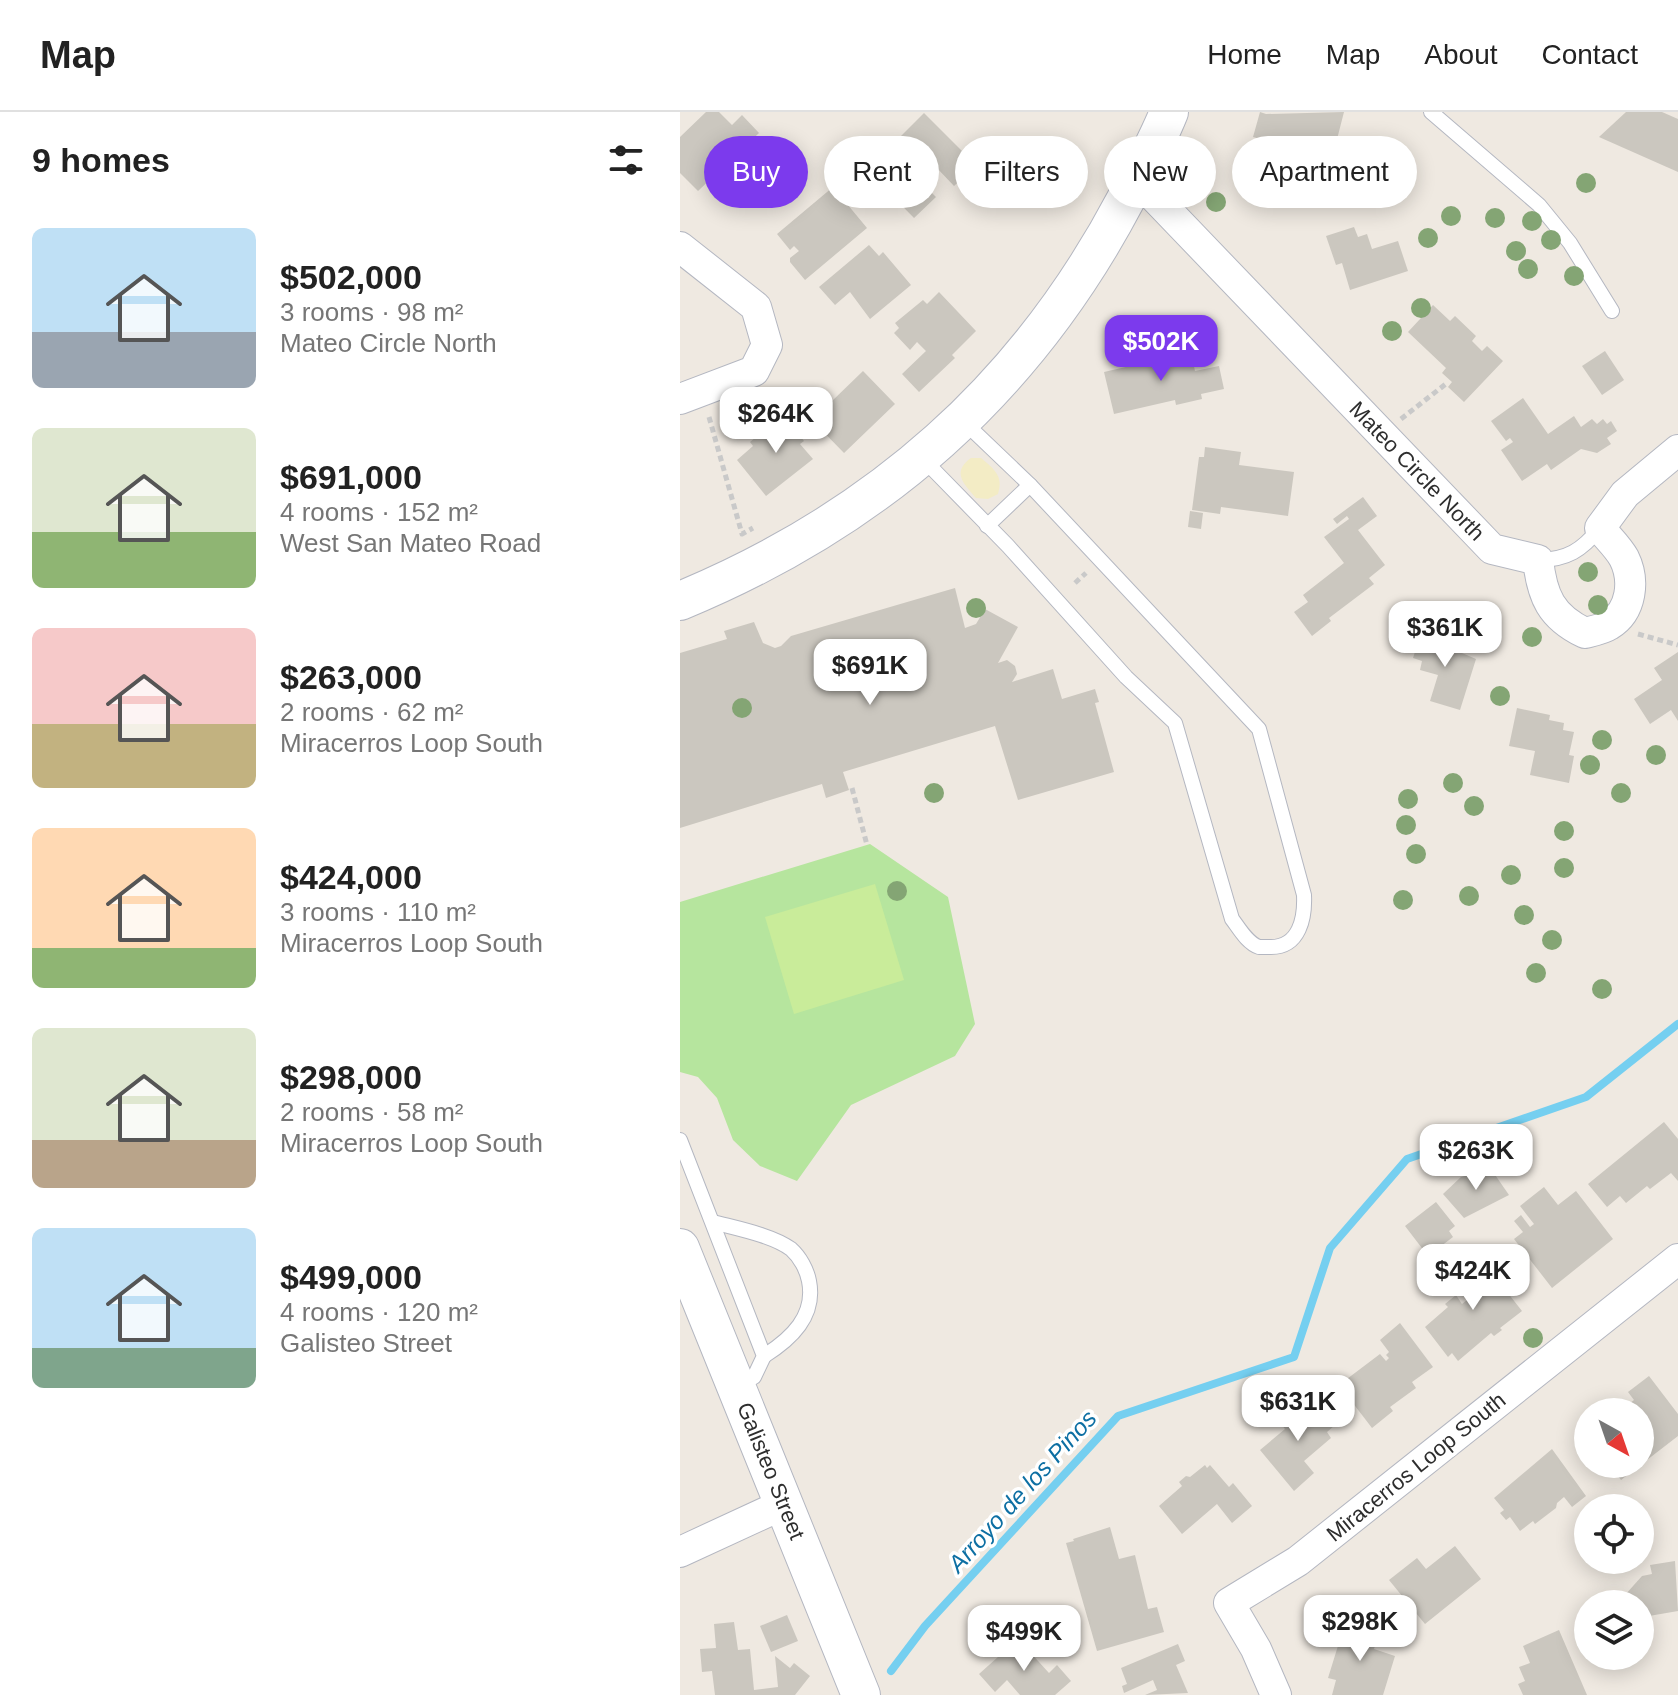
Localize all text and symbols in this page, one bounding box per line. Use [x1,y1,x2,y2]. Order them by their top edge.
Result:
text: Map [40,34,116,76]
text: Home [1207,39,1282,70]
text: Map [1326,39,1380,70]
text: About [1424,39,1498,70]
text: Contact [1542,39,1638,70]
chip: Buy [704,136,808,208]
chip: Rent [824,136,939,208]
chip: Filters [955,136,1088,208]
chip: New [1104,136,1216,208]
chip: Apartment [1232,136,1417,208]
icon: filters [604,138,648,182]
text: 9 homes [32,141,170,179]
text: $502,000 [280,258,422,296]
icon: home [96,260,192,356]
text: 3 rooms · 98 m² [280,297,464,327]
pin: $502K [1105,315,1217,383]
text: $502K [1123,326,1199,356]
text: Mateo Circle North [280,328,497,358]
pin: $264K [720,387,832,455]
street label: Mateo Circle North [1344,396,1490,546]
text: $264K [738,398,814,428]
text: $691,000 [280,458,422,496]
icon: home [96,460,192,556]
text: 4 rooms · 152 m² [280,497,478,527]
text: West San Mateo Road [280,528,541,558]
pin: $361K [1389,601,1501,669]
text: $361K [1407,612,1483,642]
pin: $691K [814,639,926,707]
text: $691K [832,650,908,680]
text: $263,000 [280,658,422,696]
icon: home [96,660,192,756]
text: 2 rooms · 62 m² [280,697,464,727]
text: Miracerros Loop South [280,728,543,758]
text: $424,000 [280,858,422,896]
icon: home [96,860,192,956]
text: 3 rooms · 110 m² [280,897,476,927]
text: Miracerros Loop South [280,928,543,958]
text: $298,000 [280,1058,422,1096]
icon: home [96,1060,192,1156]
text: 2 rooms · 58 m² [280,1097,464,1127]
pin: $263K [1420,1124,1532,1192]
text: Miracerros Loop South [280,1128,543,1158]
text: $263K [1438,1135,1514,1165]
pin: $424K [1417,1244,1529,1312]
text: $424K [1435,1255,1511,1285]
text: $499,000 [280,1258,422,1296]
icon: home [96,1260,192,1356]
text: 4 rooms · 120 m² [280,1297,478,1327]
text: Galisteo Street [280,1328,452,1358]
pin: $631K [1242,1375,1354,1443]
text: $631K [1260,1386,1336,1416]
street label: Miracerros Loop South [1322,1387,1510,1547]
north arrow [1574,1398,1654,1478]
map controls [1574,1398,1654,1670]
street label: Galisteo Street [732,1399,810,1543]
water label: Arroyo de los Pinos [941,1405,1102,1579]
button: locate [1574,1494,1654,1574]
button: layers [1574,1590,1654,1670]
pin: $298K [1304,1595,1416,1663]
pin: $499K [968,1605,1080,1673]
text: $298K [1322,1606,1398,1636]
text: $499K [986,1616,1062,1646]

